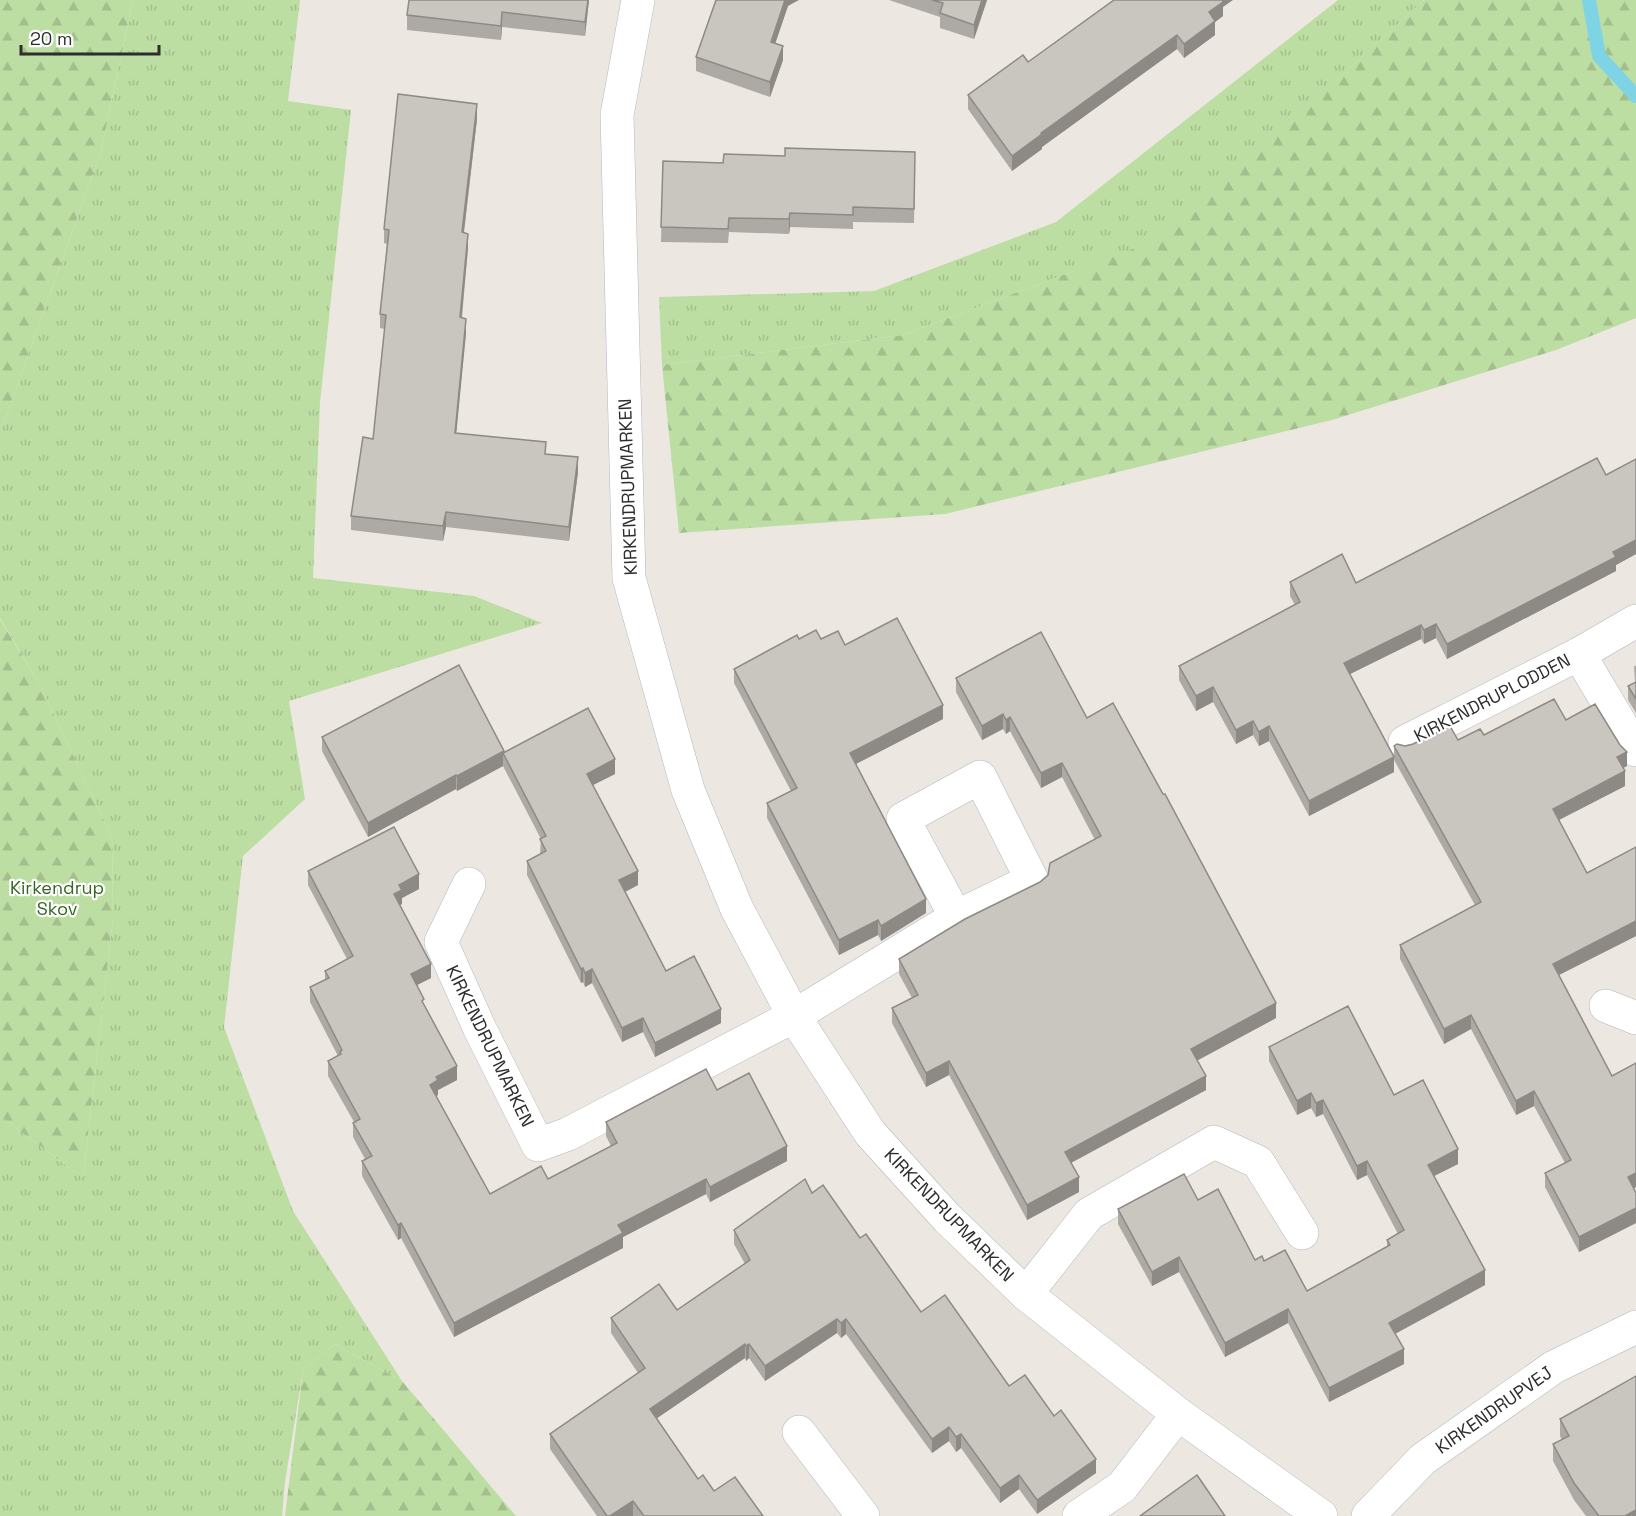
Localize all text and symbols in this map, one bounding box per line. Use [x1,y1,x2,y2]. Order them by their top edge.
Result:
scale bar [21,18,159,56]
text: 20 m [30,27,73,50]
street label: KIRKENDRUPMARKEN [613,398,642,576]
street label: KIRKENDRUPLODDEN [1410,648,1574,747]
park label: Kirkendrup Skov [10,876,104,920]
street label: KIRKENDRUPMARKEN [441,961,540,1130]
street label: KIRKENDRUPMARKEN [880,1143,1019,1286]
street label: KIRKENDRUPVEJ [1431,1361,1557,1459]

